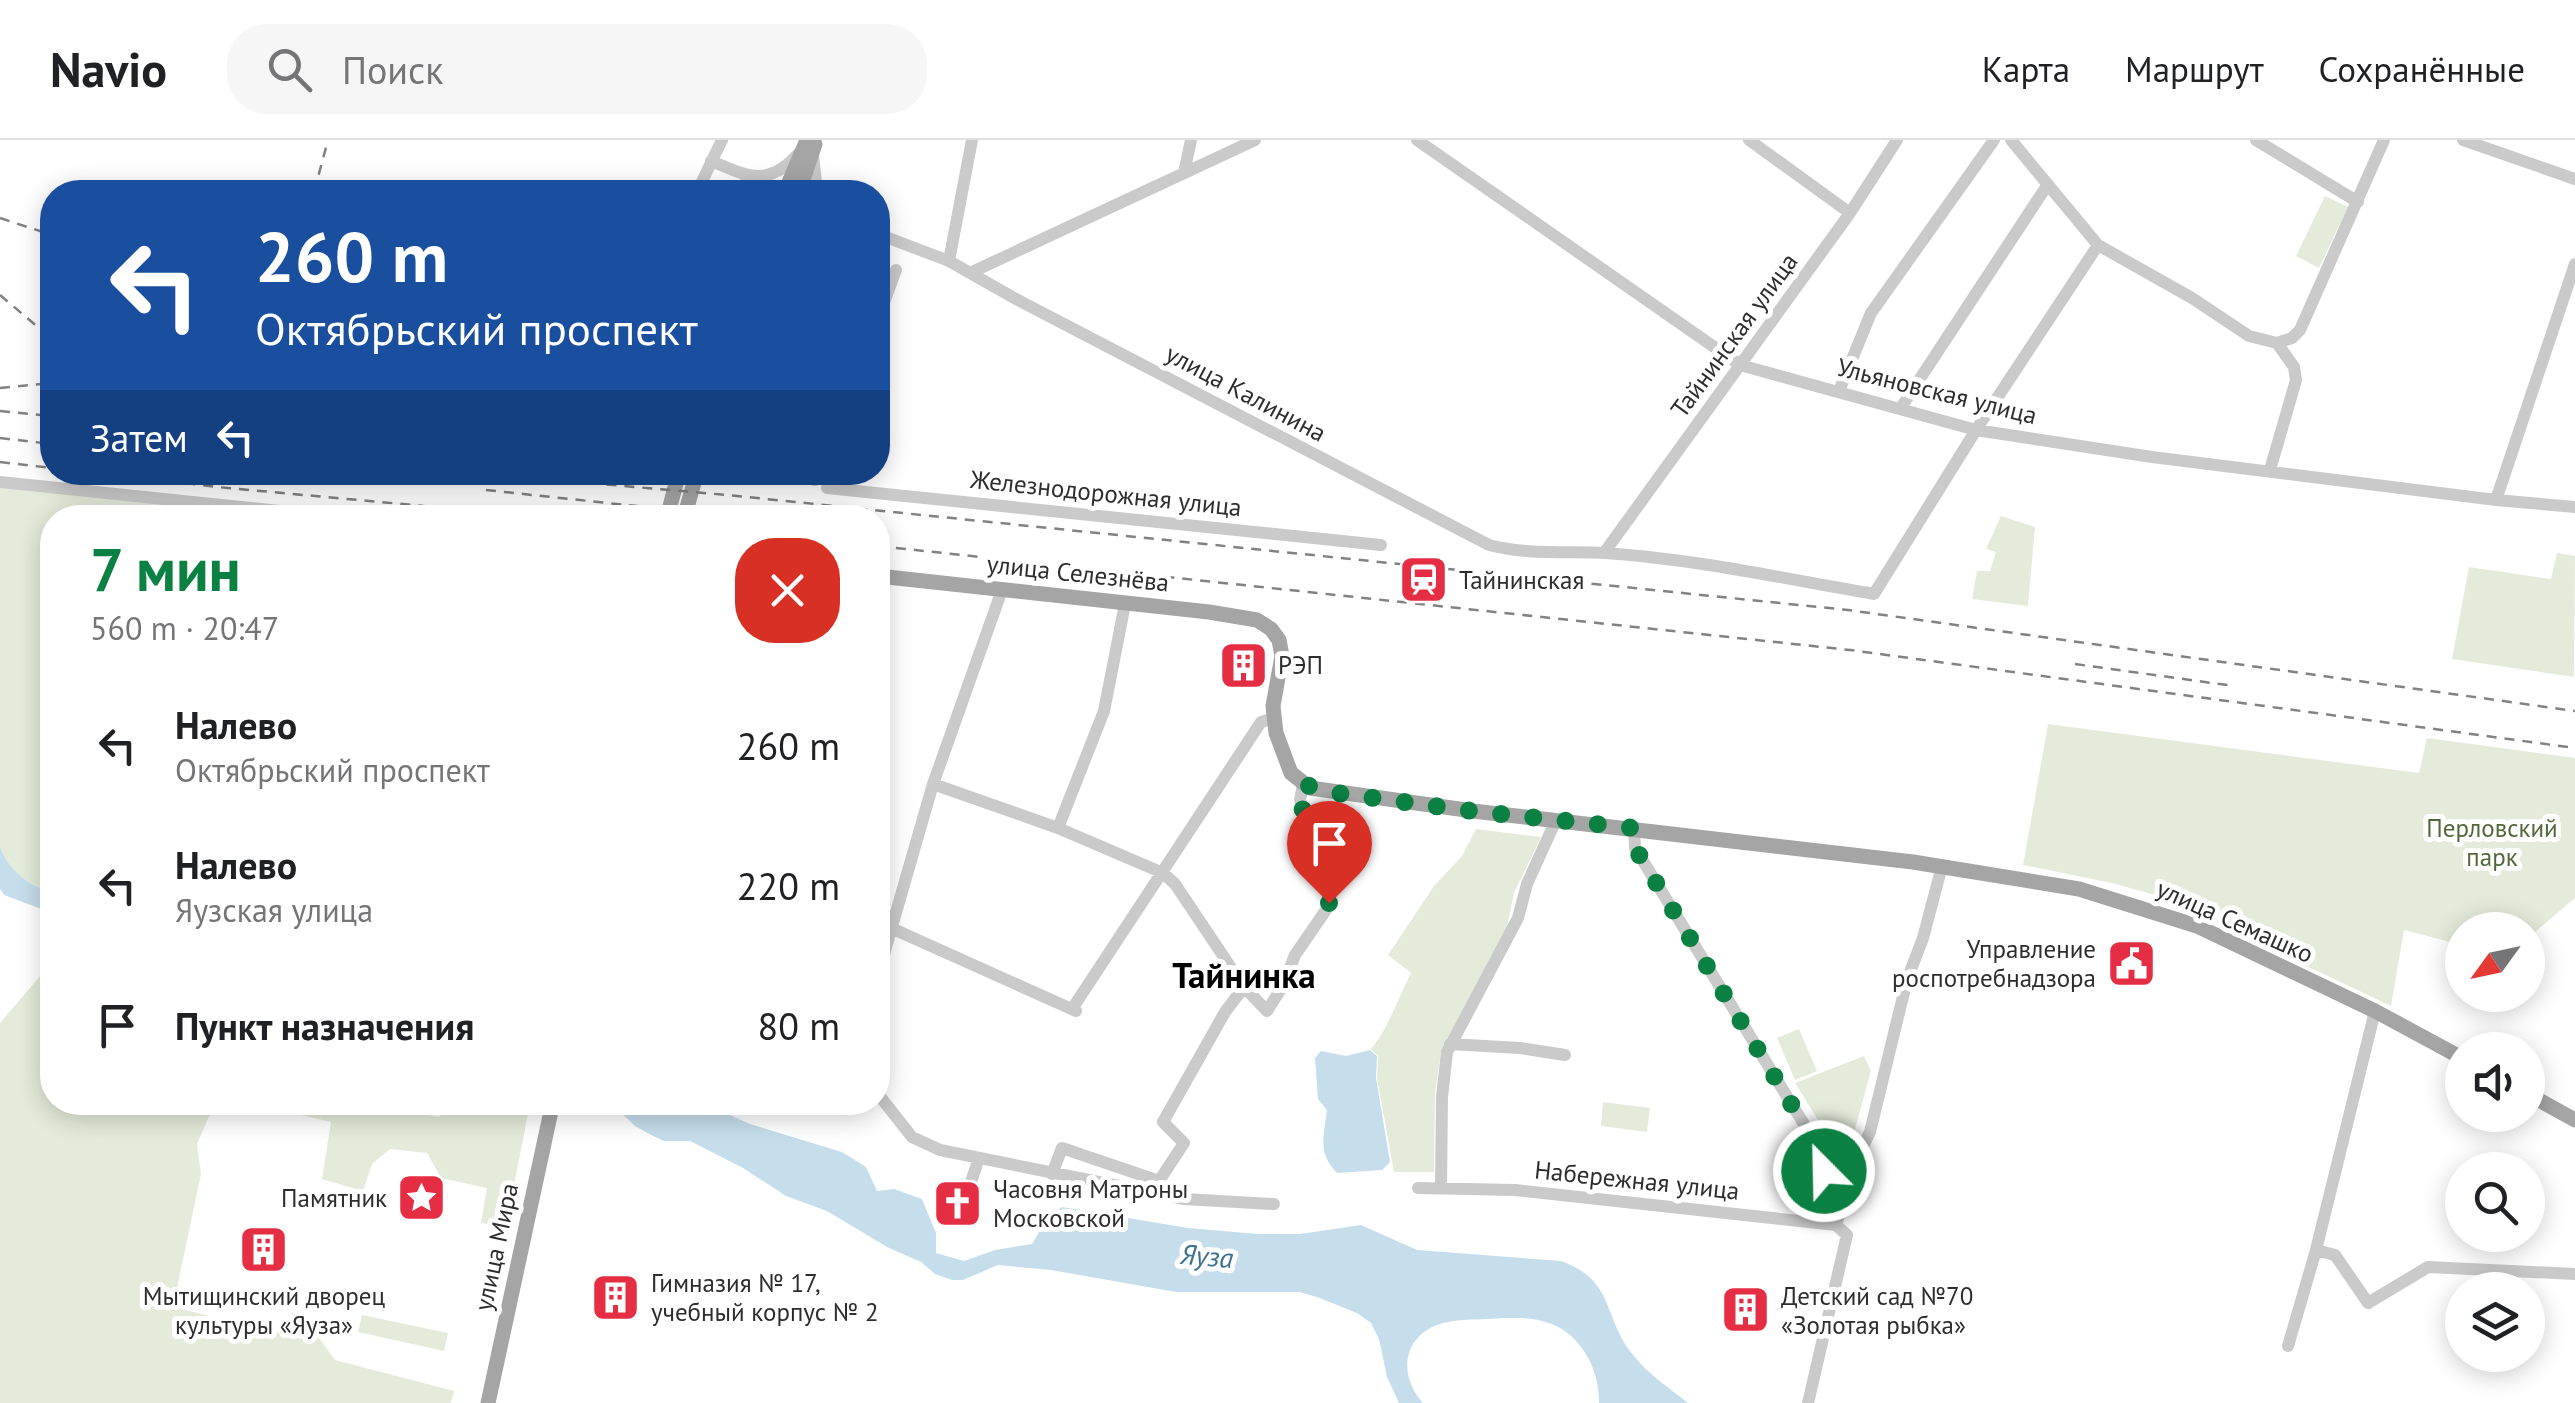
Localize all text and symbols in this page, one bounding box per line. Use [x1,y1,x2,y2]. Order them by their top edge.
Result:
search box [227,24,927,114]
text: Navio [50,38,167,100]
icon: search [262,42,317,97]
text: Поиск [342,45,443,94]
text: Карта [1982,46,2070,92]
text: Маршрут [2125,46,2264,92]
text: Сохранённые [2319,46,2525,92]
text: 260 m [255,211,448,301]
icon: left [90,220,220,350]
street label: Тайнинская улица [1664,246,1804,424]
text: Октябрьский проспект [255,299,698,357]
street label: улица Калинина [1160,337,1332,449]
street label: Ульяновская улица [1834,351,2040,431]
icon: left [208,410,263,465]
text: Затем [90,413,188,462]
street label: Железнодорожная улица [968,463,1243,523]
text: 7 мин [90,530,241,608]
button: close [735,538,840,643]
street label: улица Селезнёва [985,548,1171,598]
station icon: Тайнинская [1398,554,1450,606]
place label: Тайнинская [1459,564,1584,596]
text: 560 m · 20:47 [90,607,279,649]
building icon: РЭП [1217,639,1269,691]
place label: РЭП [1278,649,1323,681]
text: Налево [175,700,297,749]
icon: left [90,718,145,773]
text: 260 m [737,721,840,770]
text: Октябрьский проспект [175,749,490,791]
pin [1287,801,1372,904]
park label: Перловский парк [2426,812,2558,873]
icon: arrive [1302,816,1357,871]
text: Налево [175,840,297,889]
icon: left [90,858,145,913]
text: 220 m [737,861,840,910]
street label: улица Семашко [2152,872,2318,970]
text: Яузская улица [175,889,373,931]
north arrow [2445,912,2545,1012]
map controls [2445,912,2545,1372]
place label: Управление роспотребнадзора [1892,933,2096,994]
public building icon: Управление роспотребнадзора [2105,937,2157,989]
district label: Тайнинка [1172,952,1316,998]
icon: arrive [90,998,145,1053]
text: Пункт назначения [175,1001,474,1050]
text: 80 m [758,1001,840,1050]
button: sound [2445,1032,2545,1132]
position arrow [1772,1119,1876,1223]
button: search [2445,1152,2545,1252]
street label: Набережная улица [1533,1153,1741,1207]
place icon: Памятник [396,1172,448,1224]
place label: Часовня Матроны Московской [993,1173,1188,1234]
church icon: Часовня Матроны Московской [932,1177,984,1229]
street label: улица Мира [467,1180,525,1314]
place label: Памятник [281,1182,387,1214]
building icon: Мытищинский дворец культуры «Яуза» [238,1224,290,1276]
water label: Яуза [1178,1235,1235,1276]
place label: Гимназия № 17, учебный корпус № 2 [651,1267,879,1328]
building icon: Гимназия № 17, учебный корпус № 2 [590,1271,642,1323]
button: layers [2445,1272,2545,1372]
place label: Мытищинский дворец культуры «Яуза» [143,1280,385,1341]
place label: Детский сад №70 «Золотая рыбка» [1781,1280,1973,1341]
building icon: Детский сад №70 «Золотая рыбка» [1720,1284,1772,1336]

